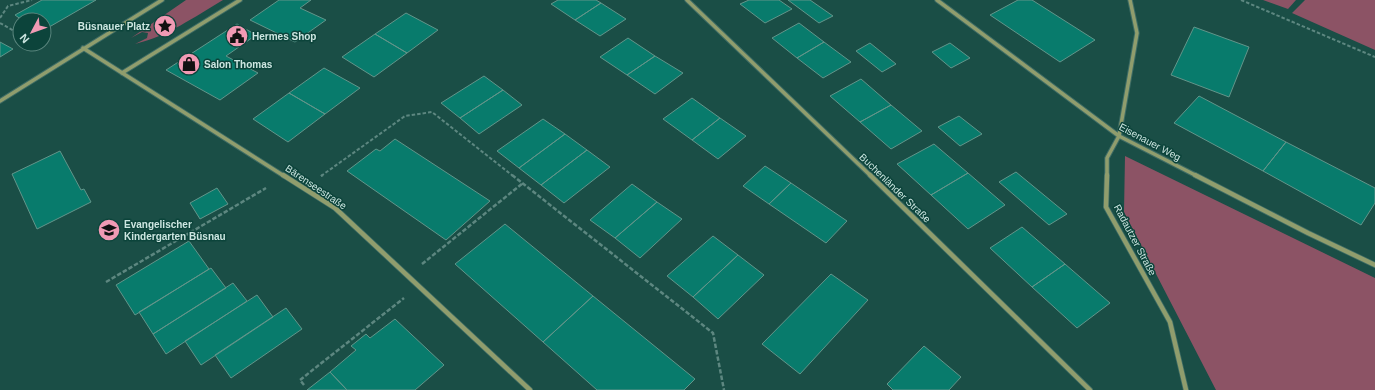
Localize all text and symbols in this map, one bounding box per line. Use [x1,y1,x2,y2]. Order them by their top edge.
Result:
north arrow [12,12,52,52]
place icon: Büsnauer Platz [152,13,178,39]
place label: Büsnauer Platz [78,21,150,32]
public building icon: Hermes Shop [224,23,250,49]
place label: Hermes Shop [252,31,316,42]
text: N [17,32,32,45]
shop icon: Salon Thomas [176,51,202,77]
place label: Salon Thomas [204,59,273,70]
street label: Eisenauer Weg [1117,121,1183,163]
street label: Buchenländer Straße [857,151,933,225]
street label: Bärenseestraße [283,163,349,212]
street label: Radautzer Straße [1112,203,1159,278]
school or university icon: Evangelischer Kindergarten Büsnau [96,217,122,243]
place label: Evangelischer Kindergarten Büsnau [124,219,226,242]

